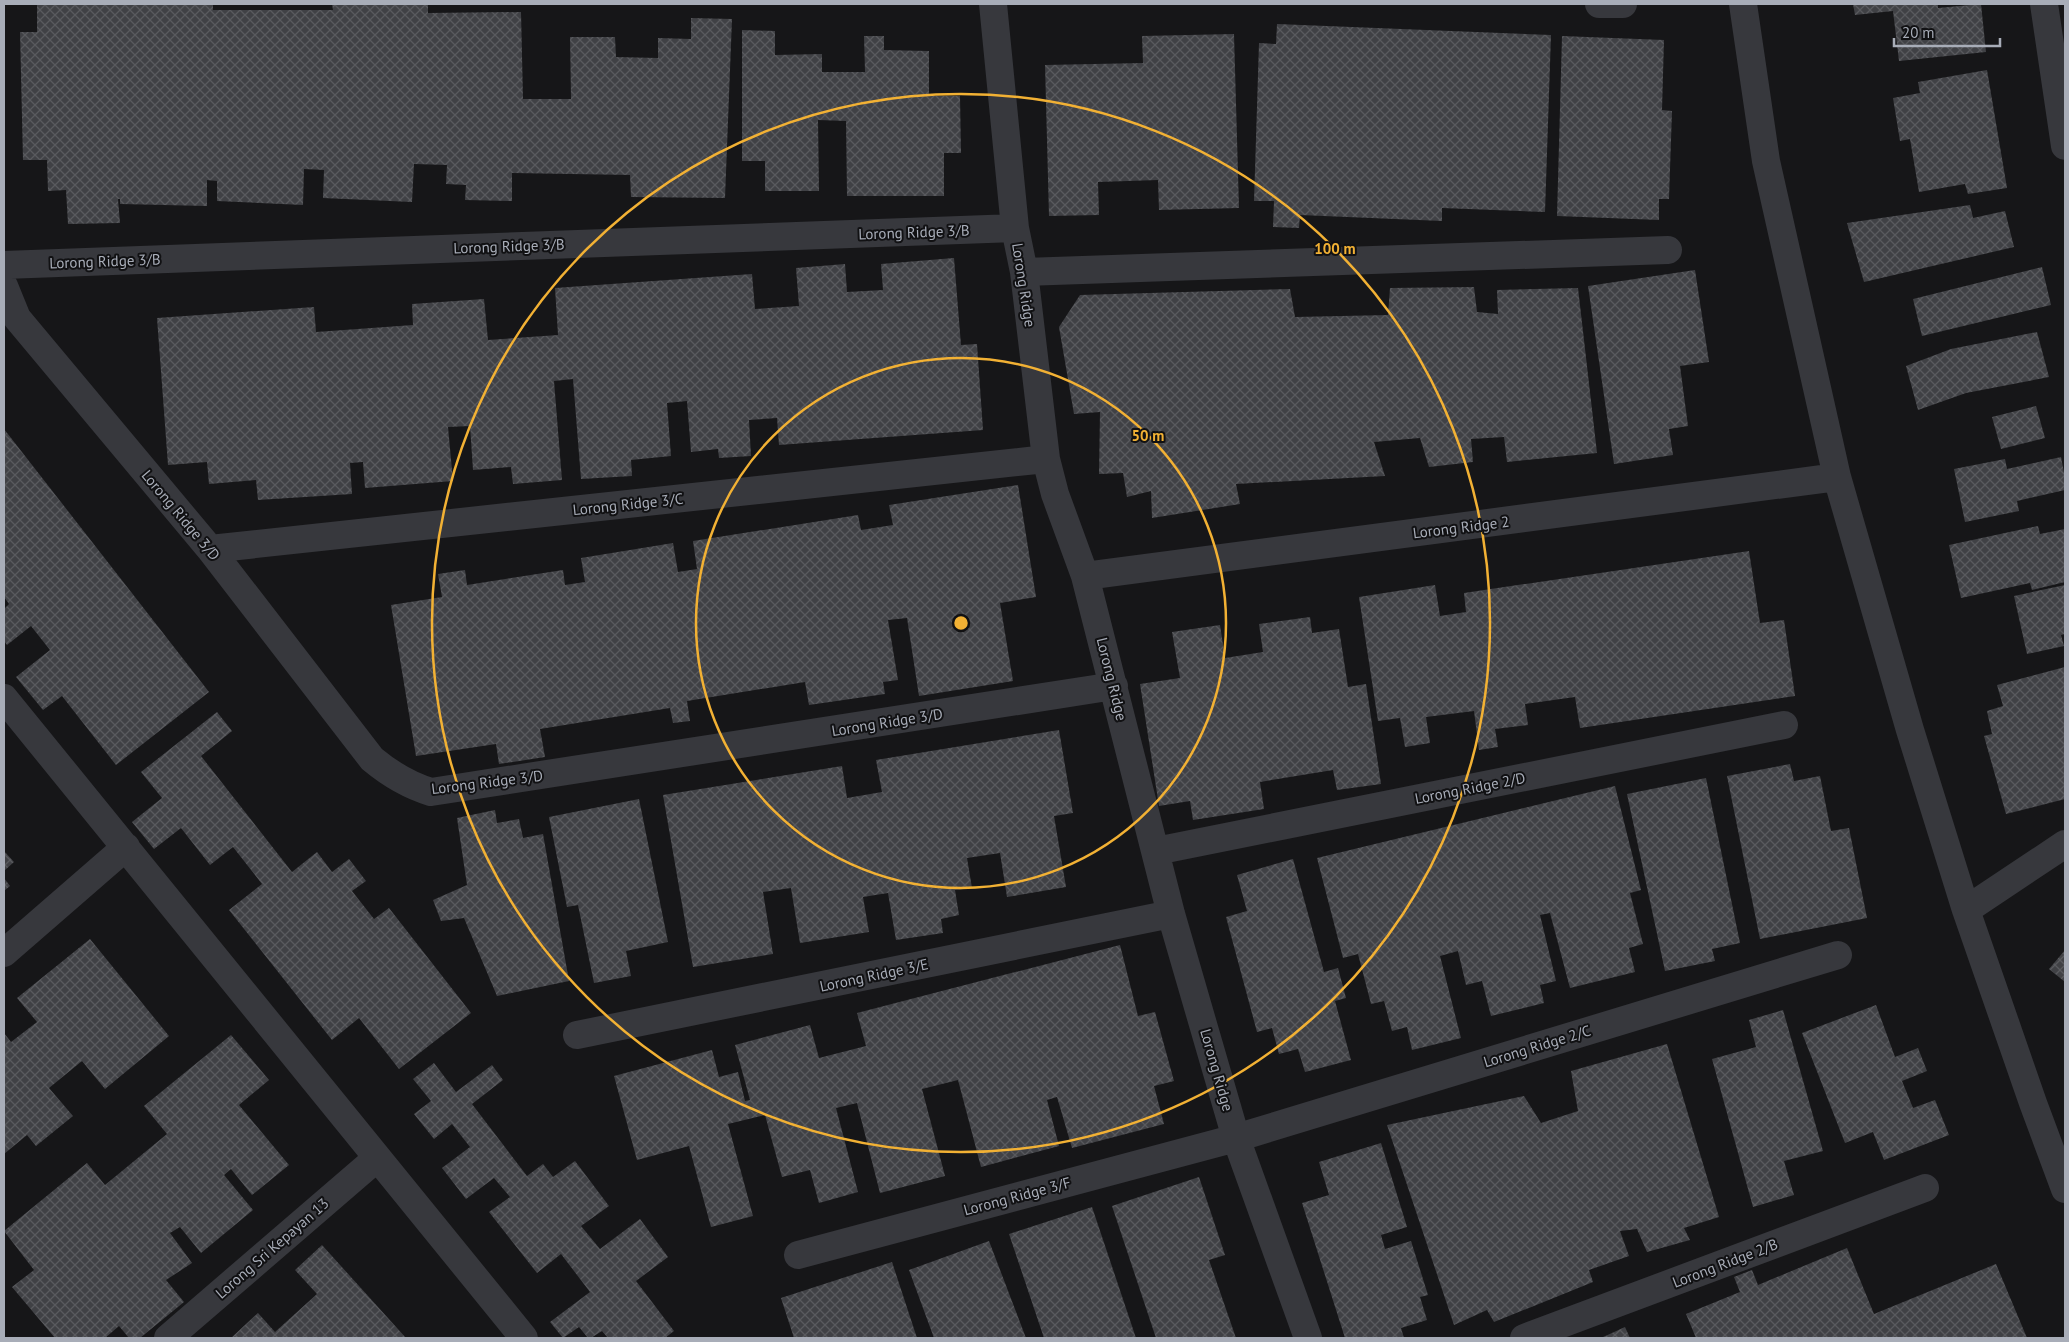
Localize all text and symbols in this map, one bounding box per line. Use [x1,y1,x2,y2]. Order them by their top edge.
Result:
scale bar [1894,15,2000,47]
text: 20 m [1902,23,1935,42]
street label: Lorong Ridge 3/B [858,221,970,243]
street label: Lorong Ridge 3/B [453,235,565,257]
text: 100 m [1314,239,1356,258]
street label: Lorong Ridge [1008,242,1040,328]
street label: Lorong Ridge 3/B [49,250,161,272]
text: 50 m [1132,426,1164,445]
street label: Lorong Ridge 3/D [138,466,224,564]
street label: Lorong Ridge 3/C [572,489,684,519]
street label: Lorong Ridge 2 [1412,512,1510,542]
centre of rings [952,614,970,632]
street label: Lorong Ridge [1092,635,1132,723]
street label: Lorong Ridge 3/D [830,704,944,740]
street label: Lorong Ridge 3/D [430,766,544,798]
street label: Lorong Ridge 2/D [1413,768,1527,808]
street label: Lorong Ridge 3/E [818,954,930,996]
street label: Lorong Ridge 2/C [1481,1021,1593,1071]
street label: Lorong Ridge [1196,1027,1238,1113]
street label: Lorong Ridge 3/F [961,1173,1073,1219]
street label: Lorong Sri Kepayan 13 [211,1194,333,1302]
street label: Lorong Ridge 2/B [1670,1234,1780,1292]

